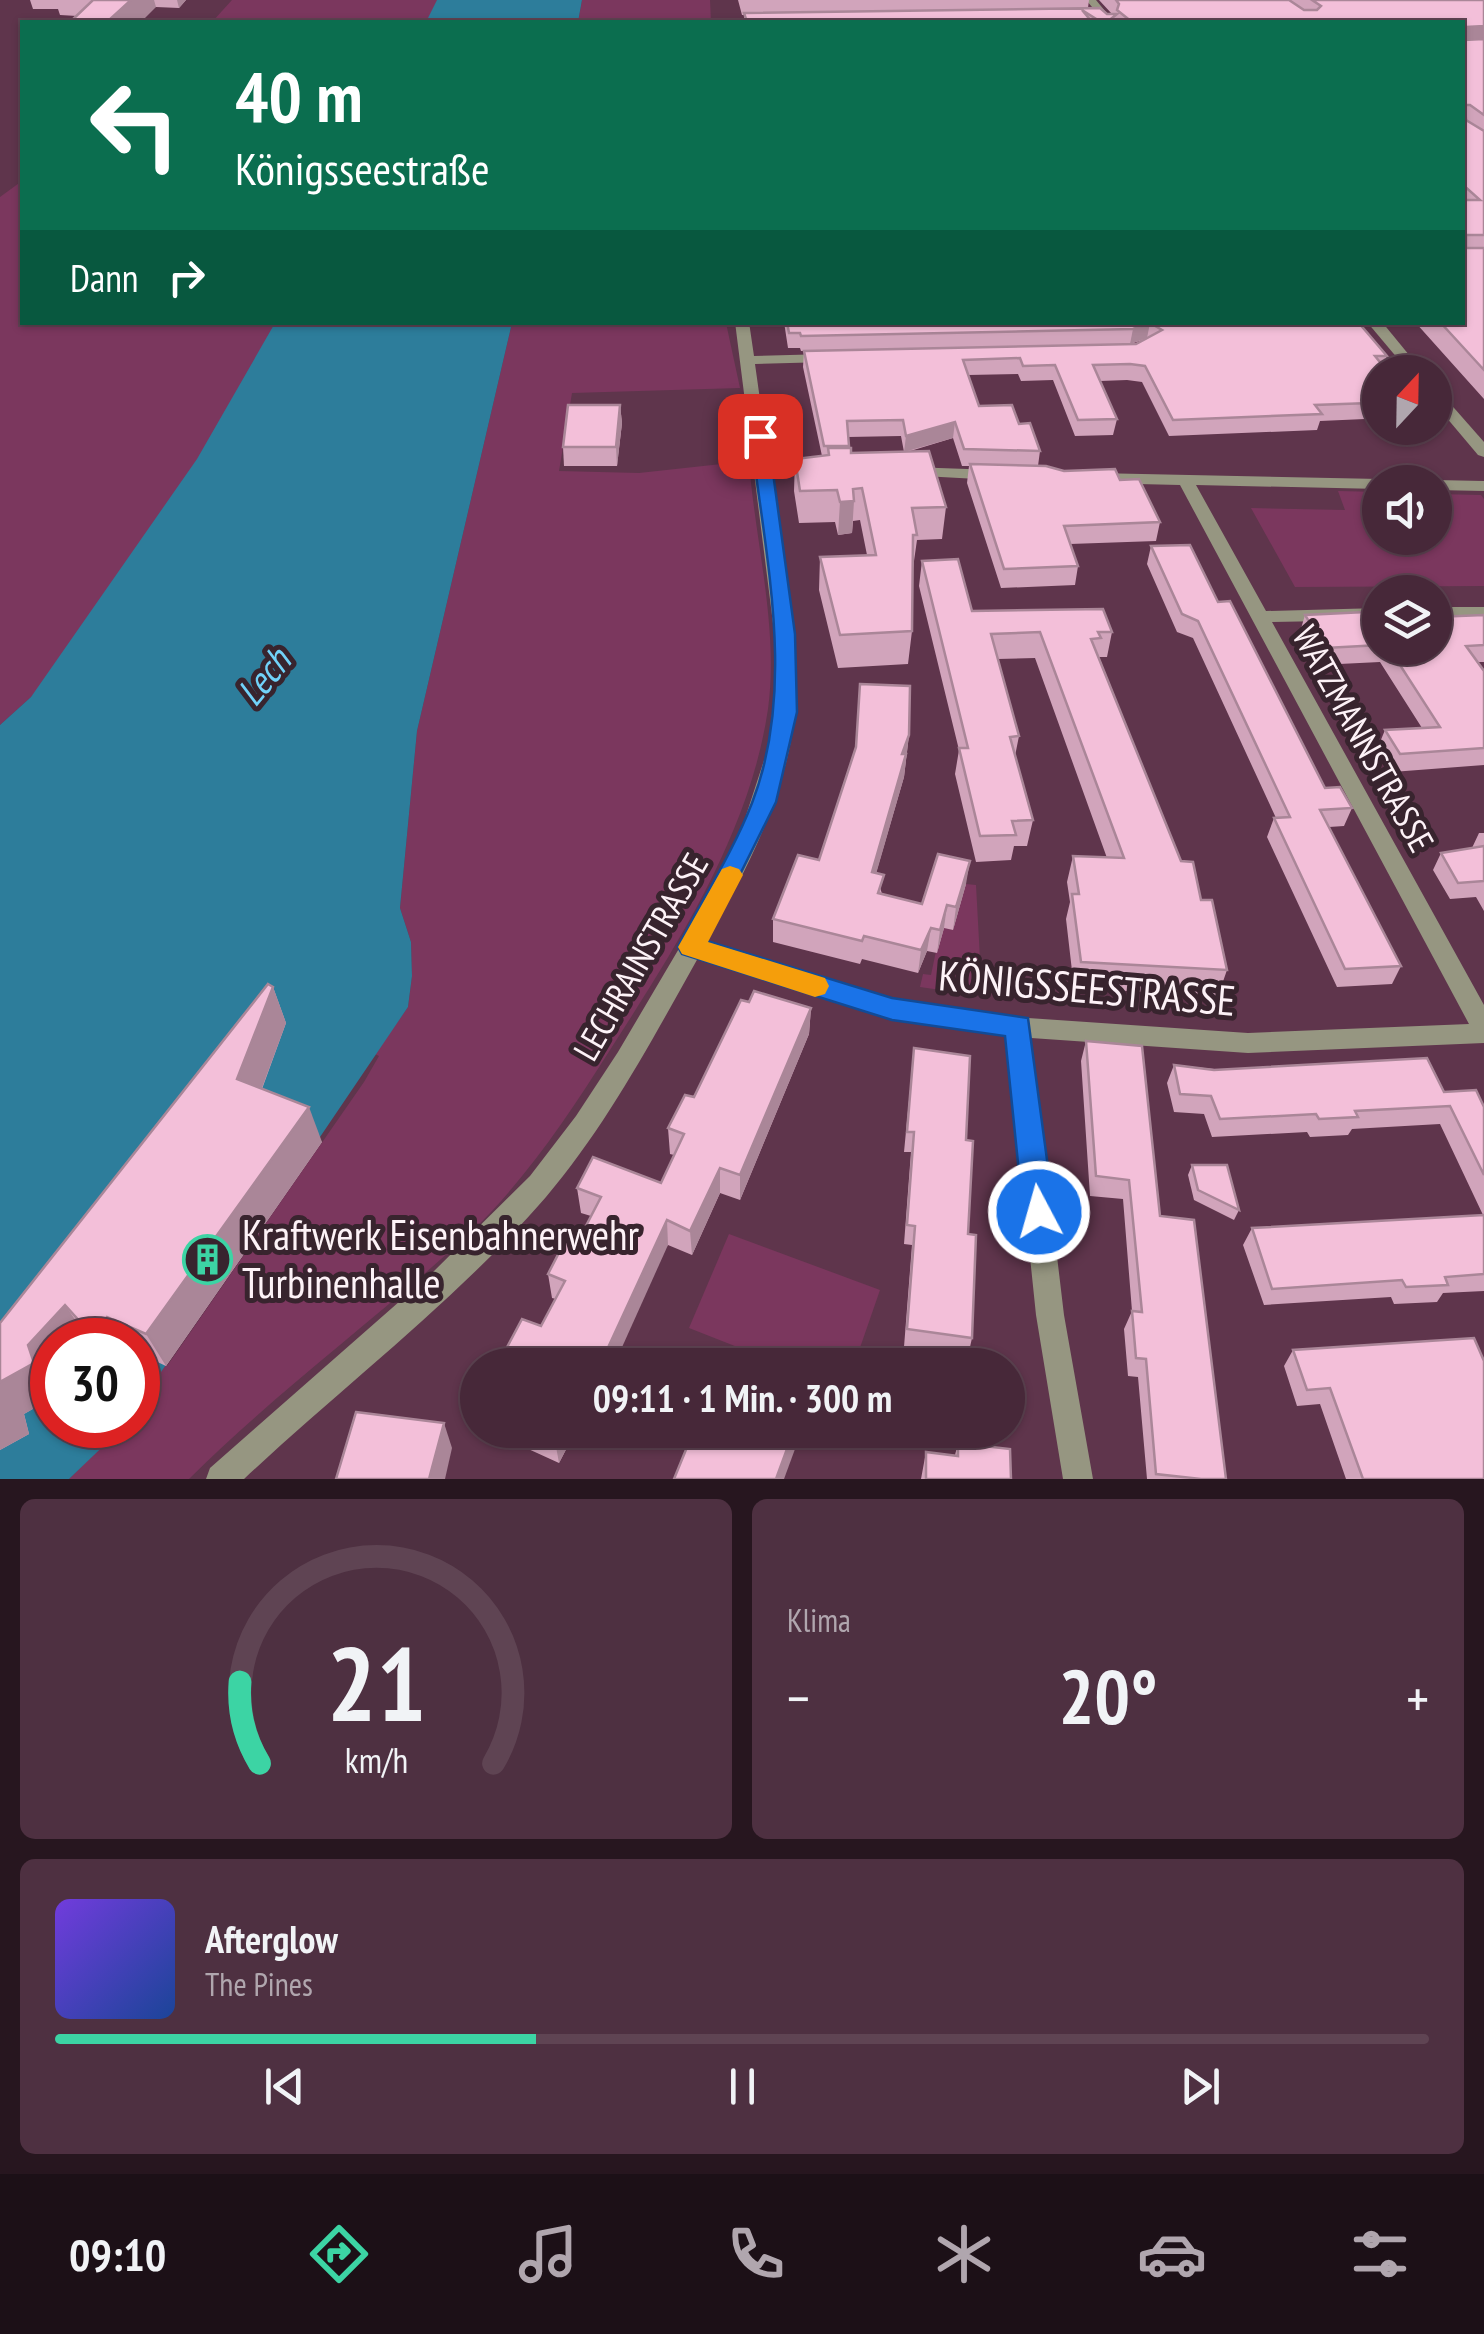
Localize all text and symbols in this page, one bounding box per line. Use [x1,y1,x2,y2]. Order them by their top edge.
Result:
text: 40 m [235,51,363,141]
icon: left [70,60,200,190]
text: Königsseestraße [235,139,490,197]
icon: right [159,250,214,305]
text: Dann [70,253,139,302]
north arrow [1362,355,1452,445]
map controls [1362,355,1452,665]
pin [718,394,803,479]
icon: arrive [733,409,788,464]
button: sound [1362,465,1452,555]
button: layers [1362,575,1452,665]
street label: WATZMANNSTRASSE [1283,617,1445,860]
water label: Lech [225,636,302,715]
street label: LECHRAINSTRASSE [562,845,718,1068]
street label: KÖNIGSSEESTRASSE [936,947,1238,1028]
position arrow [987,1160,1091,1264]
place label: Kraftwerk Eisenbahnerwehr Turbinenhalle [242,1207,640,1310]
building icon: Kraftwerk Eisenbahnerwehr Turbinenhalle [181,1233,233,1285]
speed limit sign: 30 [30,1318,160,1448]
text: 09:11 · 1 Min. · 300 m [593,1373,892,1422]
text: Klima [787,1599,851,1641]
text: 21 [326,1615,426,1750]
text: 20° [1058,1648,1158,1745]
text: − [787,1662,810,1733]
text: + [1406,1662,1429,1733]
text: km/h [344,1737,408,1783]
text: Afterglow [205,1914,338,1963]
text: The Pines [205,1963,313,2005]
icon: previous [257,2059,312,2114]
icon: pause [715,2059,770,2114]
icon: next [1173,2059,1228,2114]
icon: directions [304,2219,374,2289]
icon: music [513,2219,583,2289]
icon: phone [721,2219,791,2289]
icon: climate [929,2219,999,2289]
icon: car [1137,2219,1207,2289]
icon: filters [1345,2219,1415,2289]
text: 09:10 [69,2225,166,2283]

